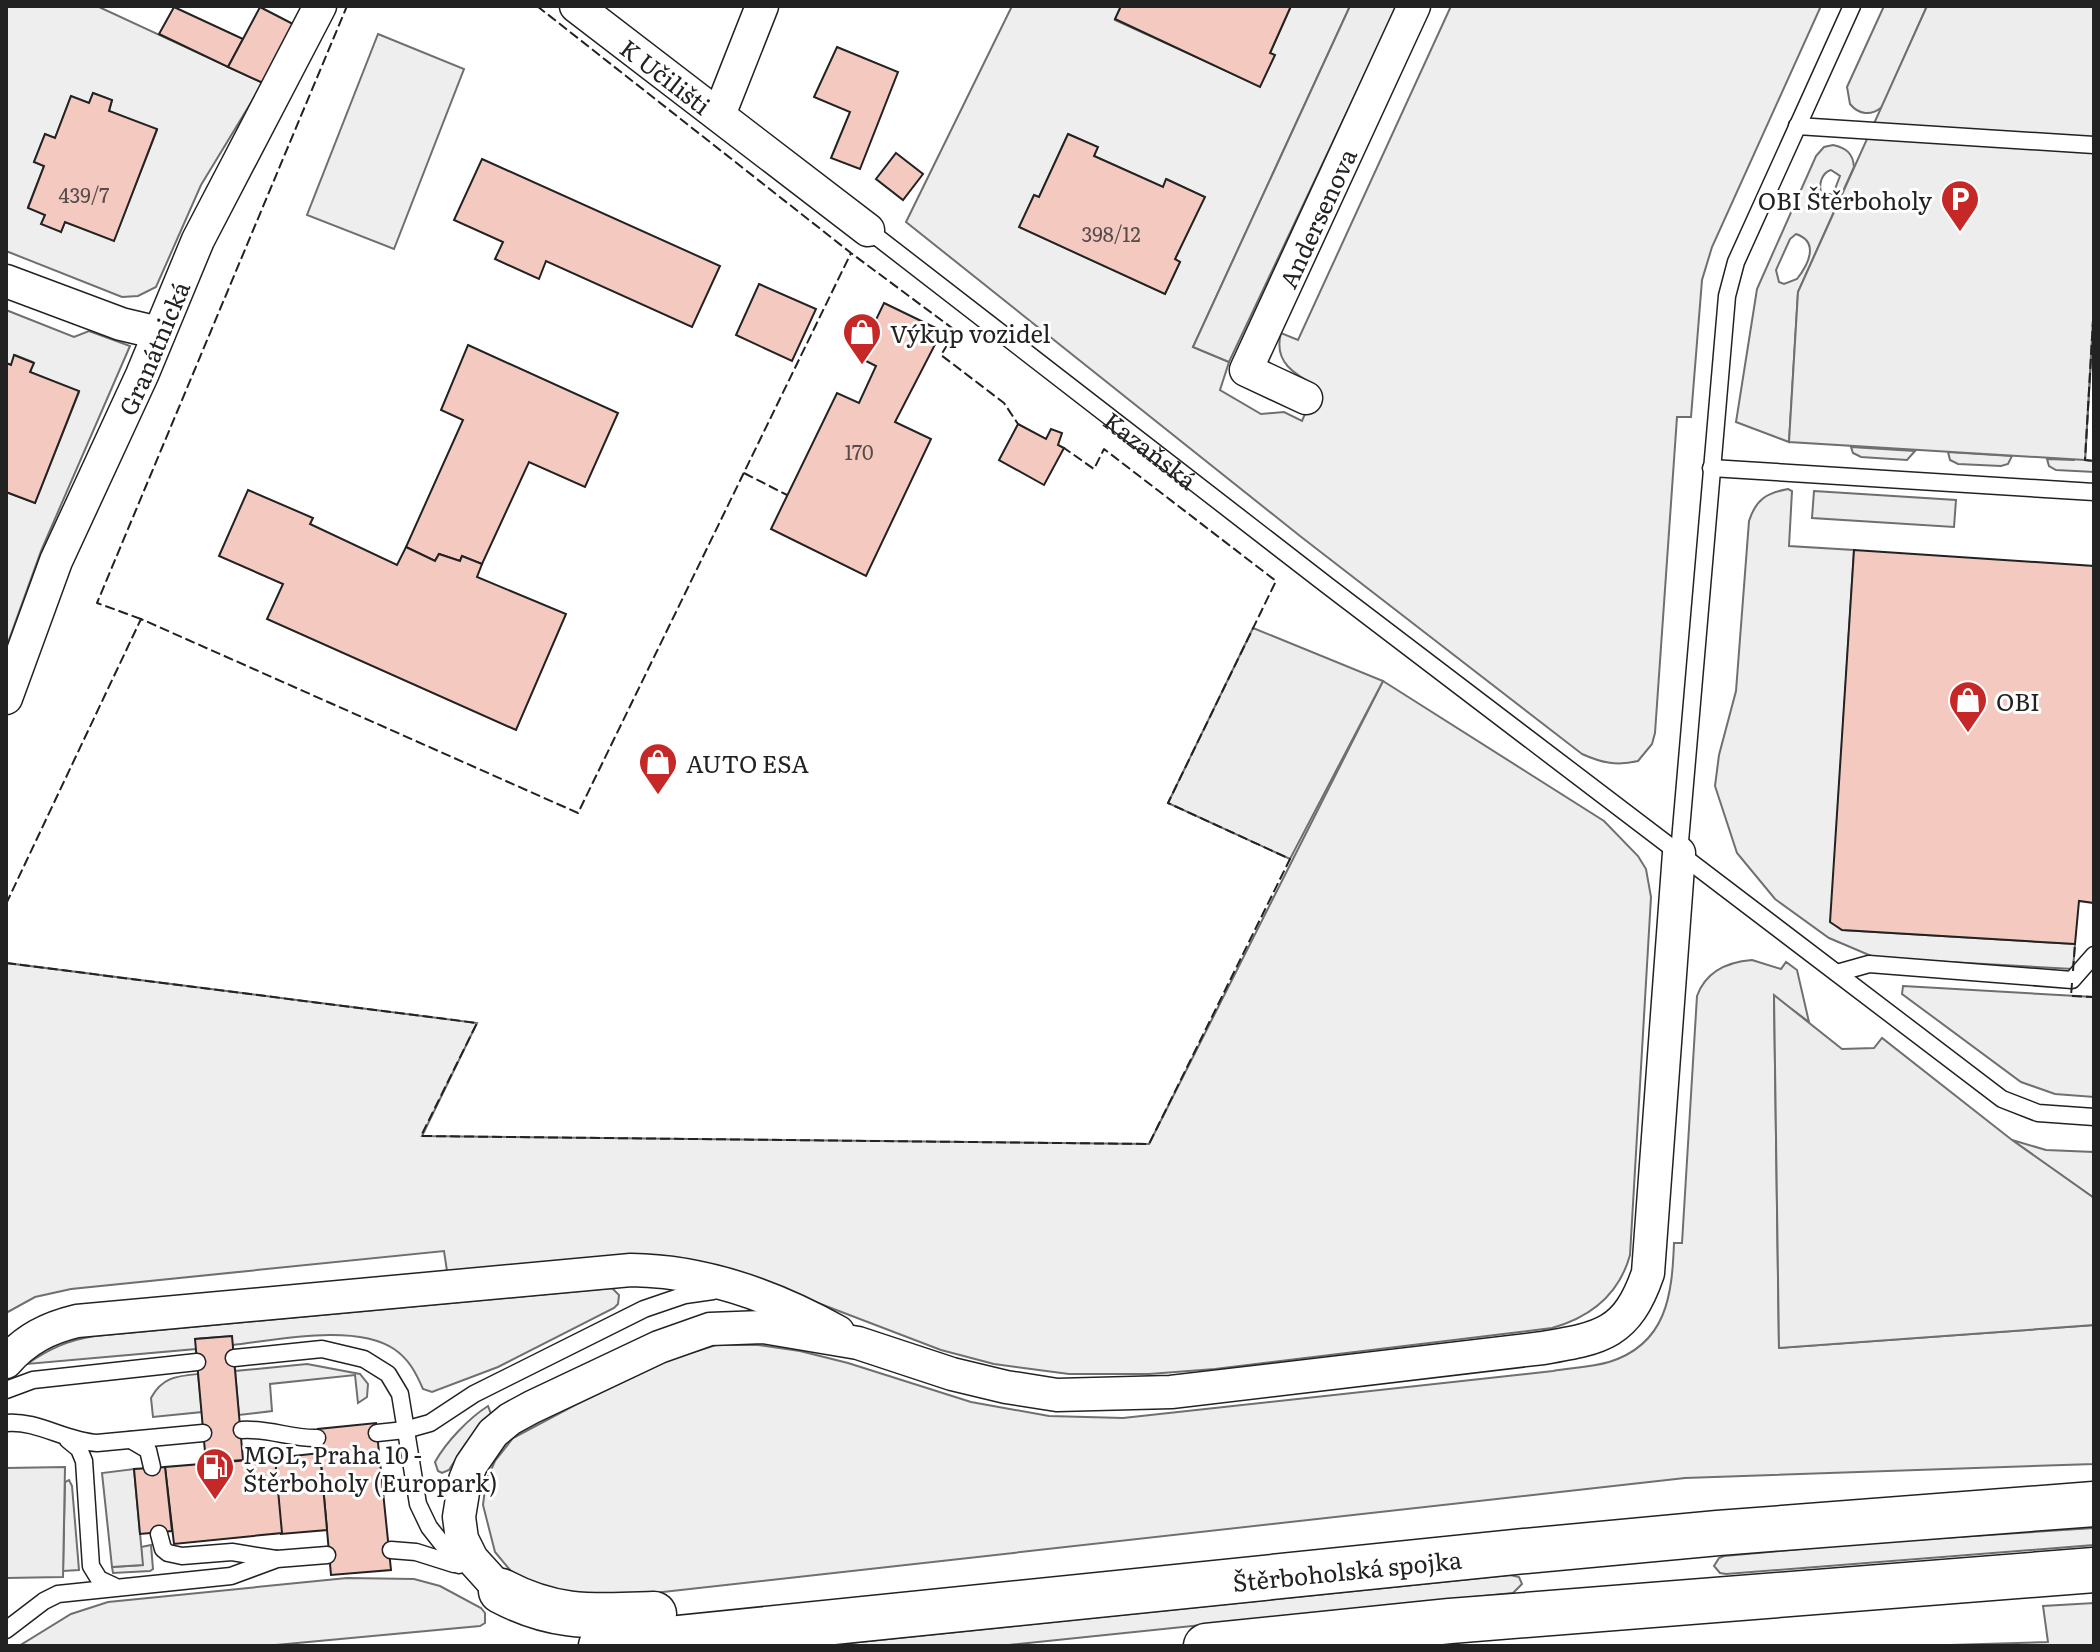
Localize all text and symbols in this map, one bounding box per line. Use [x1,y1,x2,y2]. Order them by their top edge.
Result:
street label: K Učilišti [614,29,719,121]
street label: Andersenova [1269,142,1364,293]
parking icon: OBI Štěrboholy [1939,178,1981,233]
house number: 439/7 [58,179,110,209]
place label: OBI Štěrboholy [1758,182,1932,217]
house number: 398/12 [1081,218,1141,248]
street label: Granátnická [108,275,197,421]
shop icon: Výkup vozidel [841,311,883,366]
place label: Výkup vozidel [890,315,1051,350]
street label: Kazaňská [1097,402,1205,496]
house number: 170 [844,436,874,466]
shop icon: OBI [1947,679,1989,734]
place label: OBI [1996,683,2040,718]
shop icon: AUTO ESA [637,741,679,796]
place label: AUTO ESA [686,745,809,780]
place label: MOL, Praha 10 - Štěrboholy (Europark) [243,1436,498,1499]
fuel station icon: MOL, Praha 10 - Štěrboholy (Europark) [194,1446,236,1501]
street label: Štěrboholská spojka [1231,1540,1463,1598]

